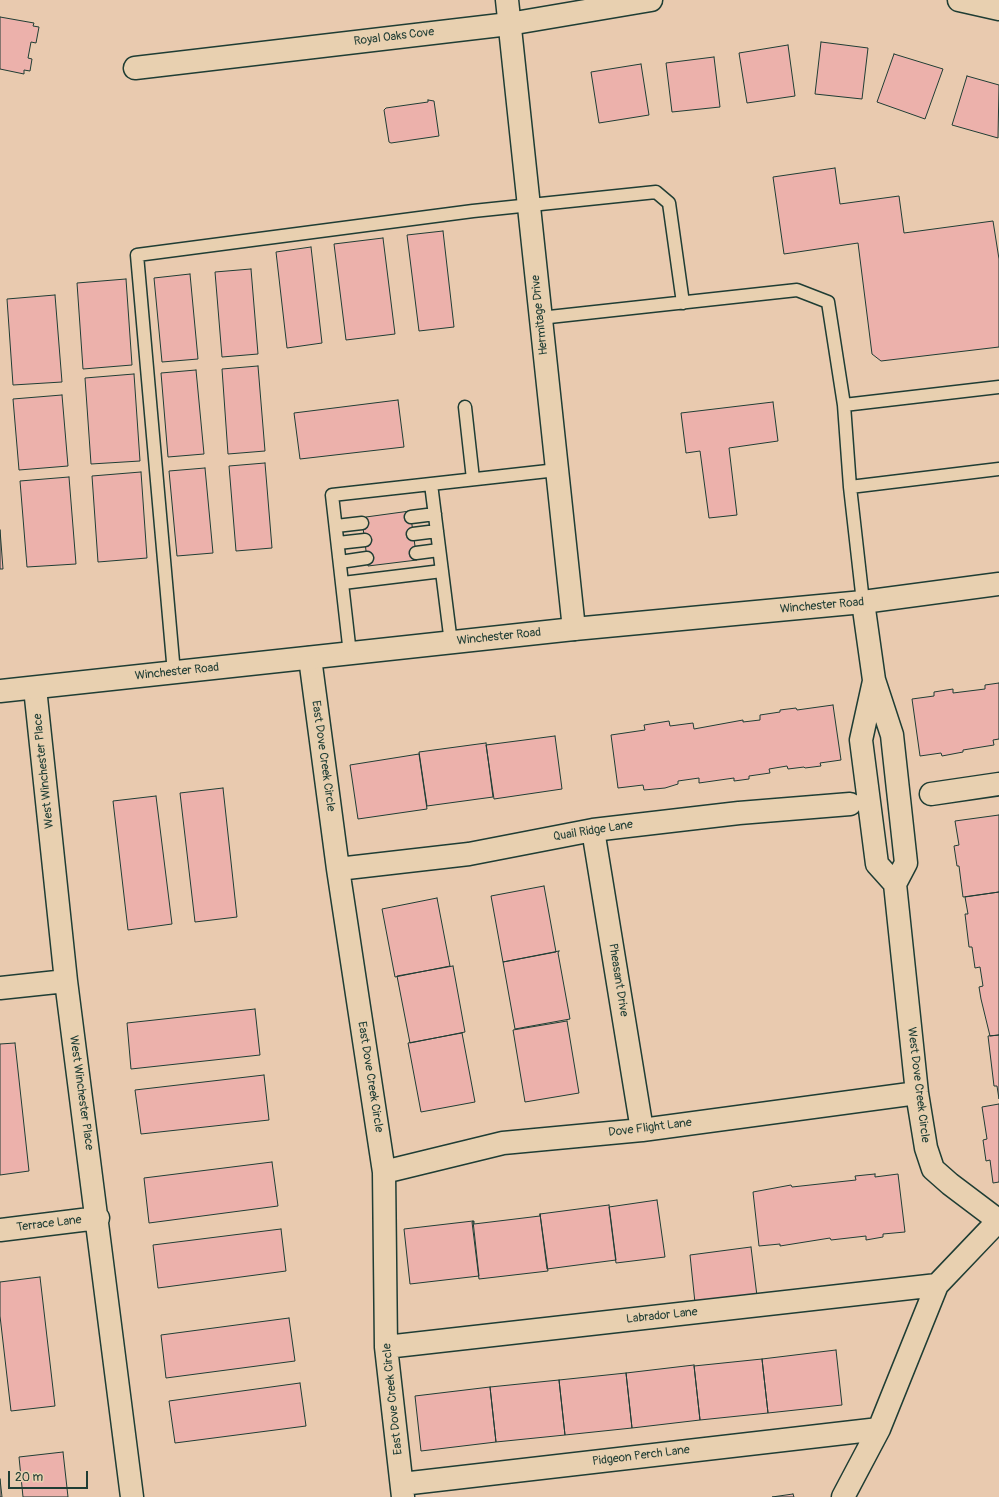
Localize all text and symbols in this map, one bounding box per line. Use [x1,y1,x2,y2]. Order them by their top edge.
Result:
street label: Royal Oaks Cove [353,25,435,49]
street label: Hermitage Drive [529,274,551,356]
street label: Winchester Road [779,595,865,617]
street label: Winchester Road [456,625,542,649]
street label: Winchester Road [134,660,220,684]
street label: East Dove Creek Circle [308,699,338,813]
street label: West Winchester Place [31,713,57,829]
street label: Quail Ridge Lane [552,818,634,844]
street label: Pheasant Drive [605,942,631,1018]
street label: East Dove Creek Circle [354,1021,386,1133]
street label: West Dove Creek Circle [904,1026,932,1144]
street label: West Winchester Place [66,1035,96,1151]
street label: Dove Flight Lane [607,1116,693,1140]
street label: Terrace Lane [16,1213,82,1235]
street label: Labrador Lane [626,1305,698,1327]
street label: East Dove Creek Circle [380,1343,406,1455]
street label: Pidgeon Perch Lane [591,1443,691,1469]
scale bar [10,1463,90,1489]
text: 20 m [15,1470,43,1485]

